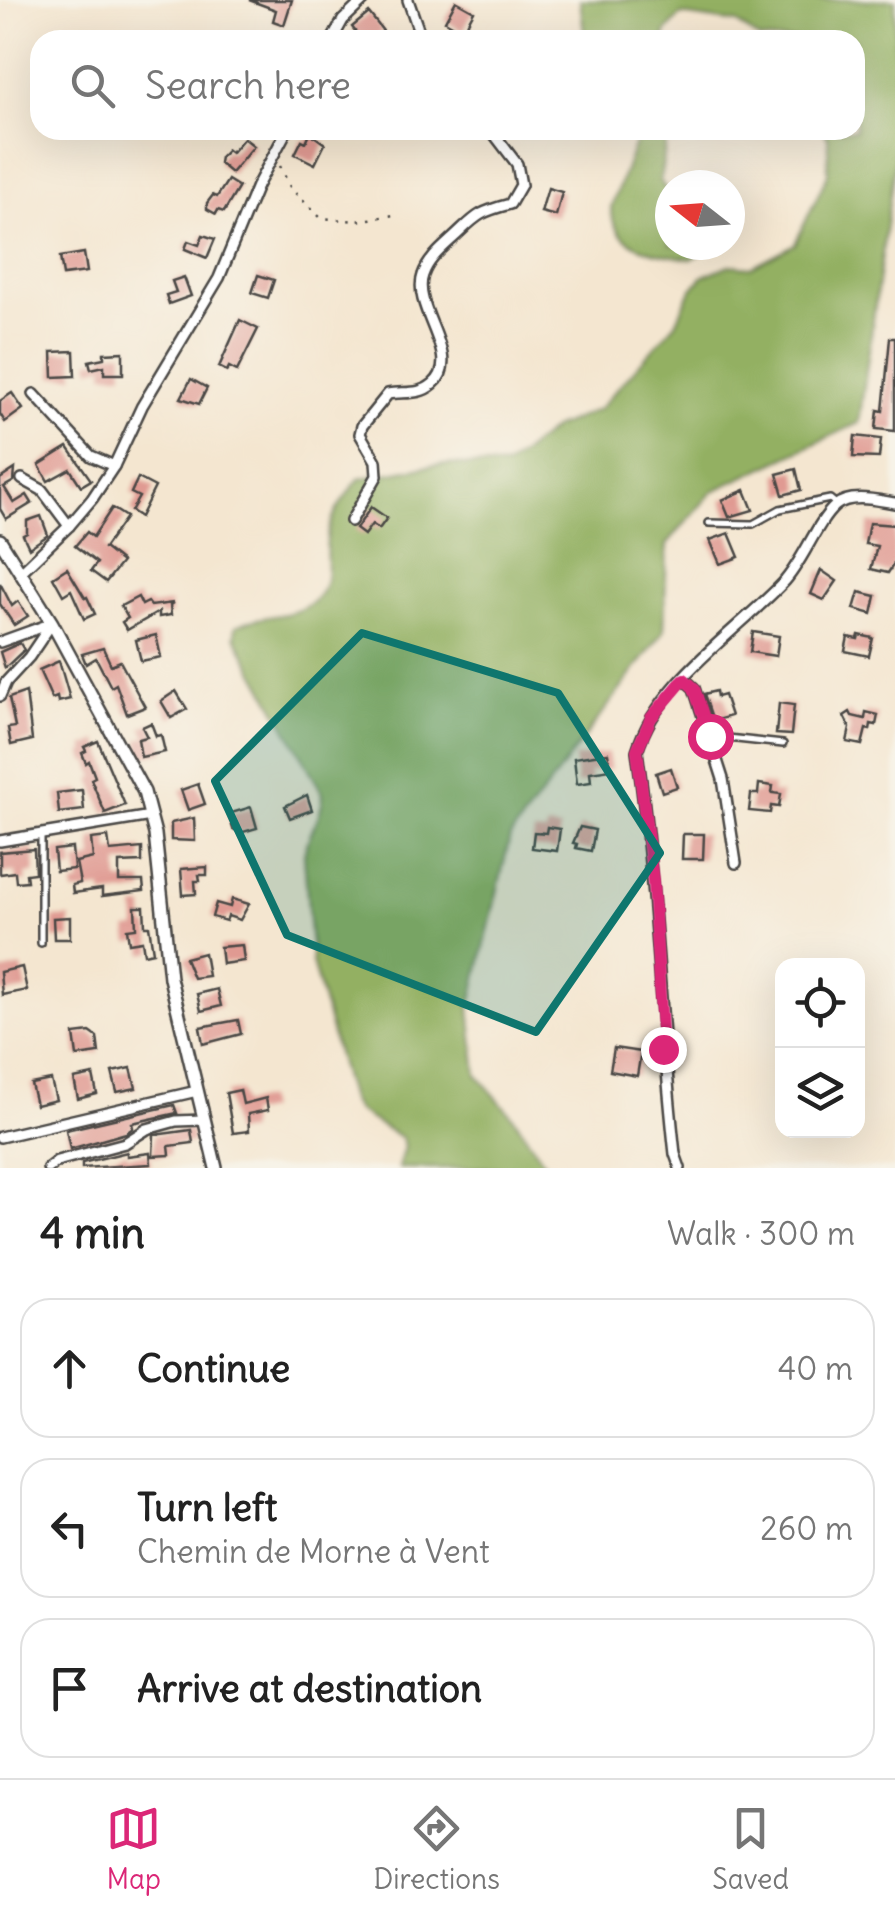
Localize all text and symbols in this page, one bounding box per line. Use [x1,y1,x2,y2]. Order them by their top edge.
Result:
search box [30,30,865,140]
icon: search [65,58,120,113]
text: Search here [145,62,351,109]
north arrow [655,170,745,260]
route start [688,714,734,760]
map controls [775,958,865,1138]
button: locate [775,958,865,1048]
route end [641,1027,687,1073]
button: layers [775,1048,865,1138]
text: 4 min [40,1207,145,1259]
text: Walk · 300 m [667,1213,855,1254]
icon: ahead [42,1341,97,1396]
text: Continue [137,1345,290,1392]
text: 40 m [778,1348,853,1389]
text: Turn left [137,1484,277,1531]
icon: left [42,1501,97,1556]
text: 260 m [760,1508,853,1549]
text: Chemin de Morne à Vent [137,1531,490,1572]
icon: arrive [42,1661,97,1716]
text: Arrive at destination [137,1665,482,1712]
tab: Map [106,1801,161,1897]
tab: Directions [373,1801,500,1897]
tab: Saved [712,1801,789,1897]

